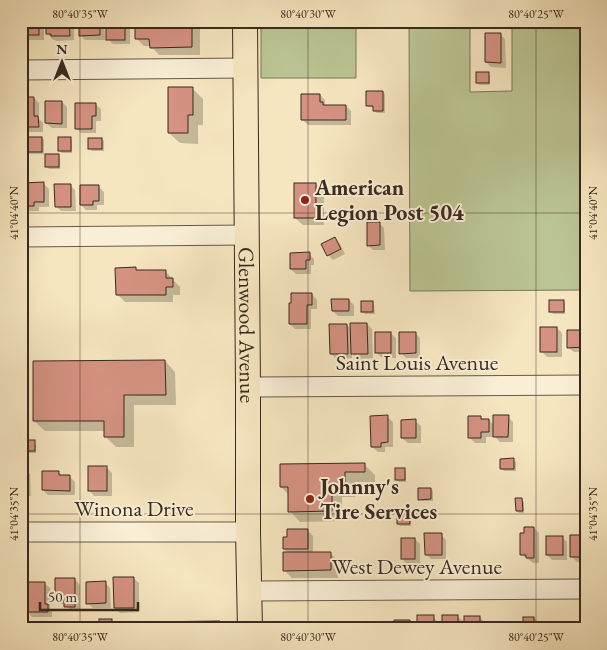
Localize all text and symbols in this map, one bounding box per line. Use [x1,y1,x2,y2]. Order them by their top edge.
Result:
text: 80°40'35"W [52,6,109,22]
text: 80°40'30"W [280,6,337,22]
text: 80°40'25"W [508,6,565,22]
north arrow [38,38,88,88]
text: N [56,40,68,58]
place label: American Legion Post 504 [314,173,464,227]
text: 41°04'40"N [6,186,22,240]
text: 41°04'40"N [585,186,601,240]
marker: American Legion Post 504 [299,194,311,206]
street label: Glenwood Avenue [232,247,263,403]
street label: Saint Louis Avenue [336,348,499,377]
place label: Johnny's Tire Services [318,472,437,526]
text: 41°04'35"N [6,487,22,541]
text: 41°04'35"N [585,487,601,541]
marker: Johnny's Tire Services [304,493,316,505]
street label: Winona Drive [74,494,194,523]
street label: West Dewey Avenue [332,552,503,581]
scale bar [40,580,138,612]
text: 50 m [48,587,77,606]
text: 80°40'35"W [52,629,109,645]
text: 80°40'30"W [280,629,337,645]
text: 80°40'25"W [508,629,565,645]

